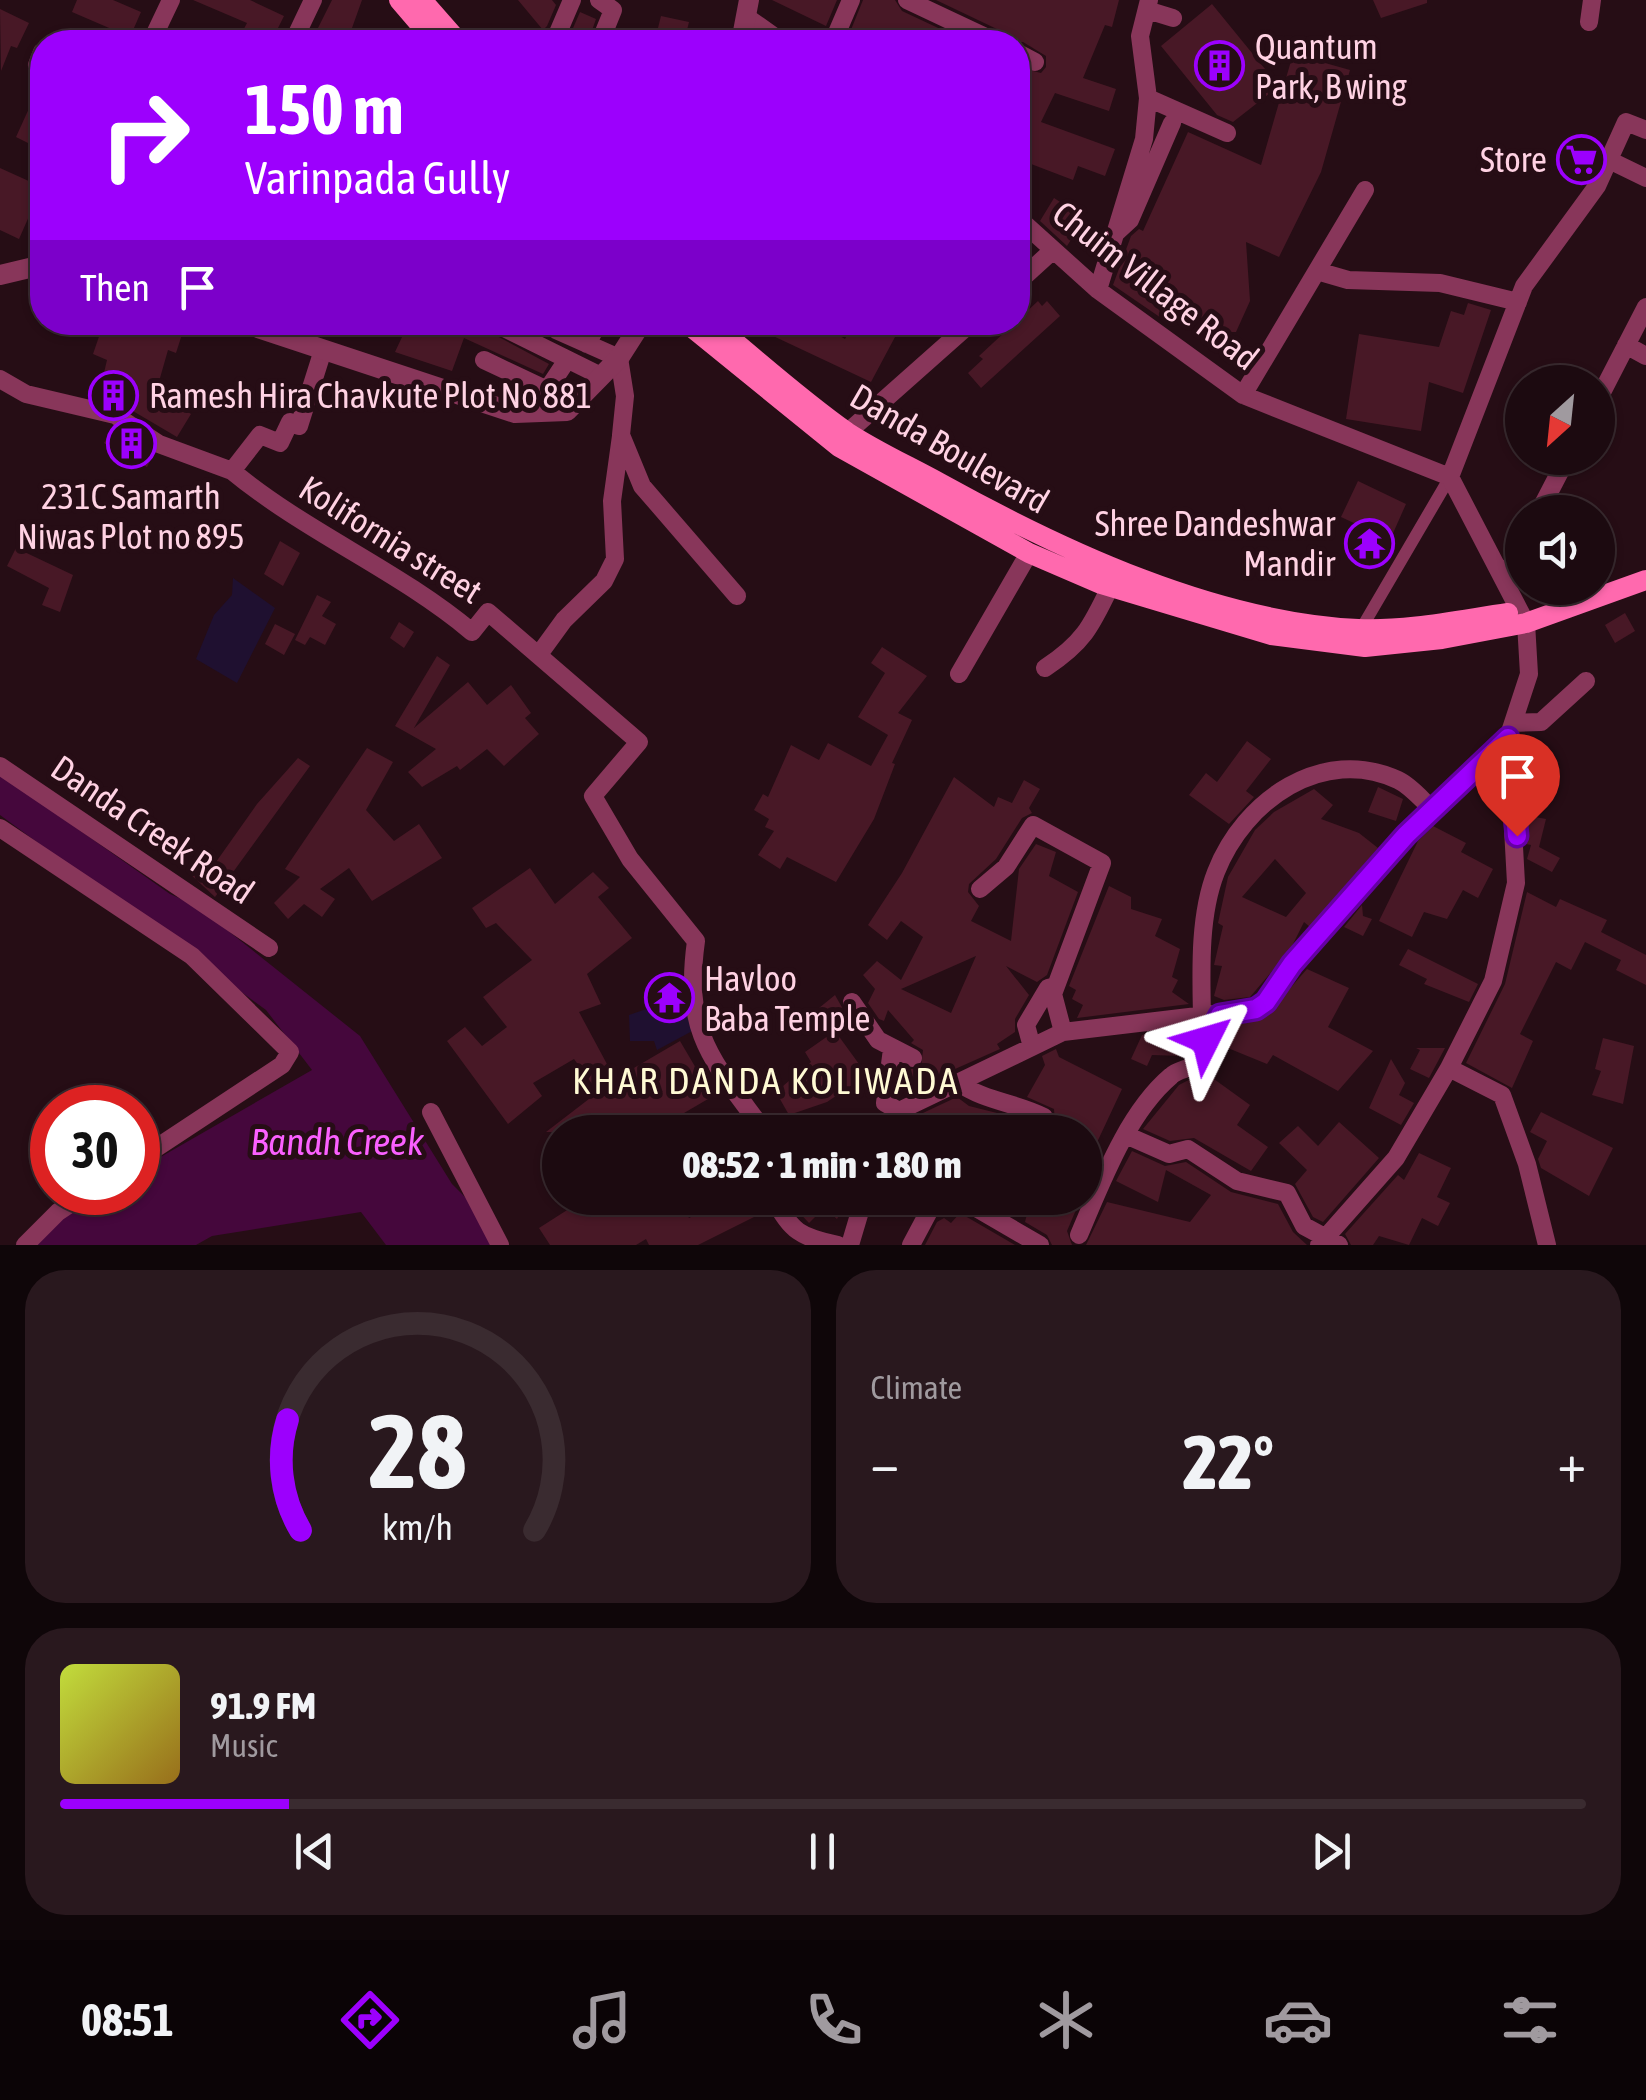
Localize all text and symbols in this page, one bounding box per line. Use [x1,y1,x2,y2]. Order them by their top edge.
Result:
place label: Quantum Park, B wing [1255,26,1407,106]
building icon: Quantum Park, B wing [1194,40,1246,92]
text: 150 m [245,69,404,149]
icon: right [80,70,210,200]
supermarket icon: Store [1556,133,1608,185]
place label: Store [1480,139,1547,179]
text: Varinpada Gully [245,152,510,204]
street label: Chuim Village Road [1045,192,1267,378]
icon: arrive [170,260,225,315]
text: Then [80,266,150,309]
north arrow [1505,365,1615,475]
map controls [1505,365,1615,605]
building icon: Ramesh Hira Chavkute Plot No 881 [88,369,140,421]
place label: Ramesh Hira Chavkute Plot No 881 [149,375,592,415]
street label: Danda Boulevard [844,375,1056,521]
building icon: 231C Samarth Niwas Plot no 895 [105,418,157,470]
street label: Kolifornia street [293,467,489,611]
place label: 231C Samarth Niwas Plot no 895 [17,476,245,556]
button: sound [1505,495,1615,605]
place label: Shree Dandeshwar Mandir [1095,503,1336,583]
temple icon: Shree Dandeshwar Mandir [1344,517,1396,569]
pin [1475,734,1560,837]
street label: Danda Creek Road [44,747,262,911]
icon: arrive [1490,749,1545,804]
place label: Havloo Baba Temple [704,958,870,1038]
temple icon: Havloo Baba Temple [643,972,695,1024]
position arrow [1154,988,1258,1092]
district label: KHAR DANDA KOLIWADA [572,1059,960,1102]
speed limit sign: 30 [30,1085,160,1215]
water label: Bandh Creek [250,1120,425,1163]
text: 08:52 · 1 min · 180 m [682,1143,962,1186]
text: Climate [871,1369,962,1406]
text: 28 [369,1391,467,1510]
text: 22° [1183,1419,1274,1505]
text: − [871,1431,899,1494]
text: + [1557,1431,1586,1494]
text: km/h [382,1507,453,1548]
text: 91.9 FM [210,1684,316,1727]
text: Music [210,1727,277,1764]
icon: previous [287,1824,342,1879]
icon: pause [795,1824,850,1879]
icon: next [1304,1824,1359,1879]
icon: directions [335,1985,405,2055]
icon: music [567,1985,637,2055]
icon: phone [799,1985,869,2055]
icon: climate [1031,1985,1101,2055]
icon: car [1263,1985,1333,2055]
icon: filters [1495,1985,1565,2055]
text: 08:51 [81,1994,174,2046]

